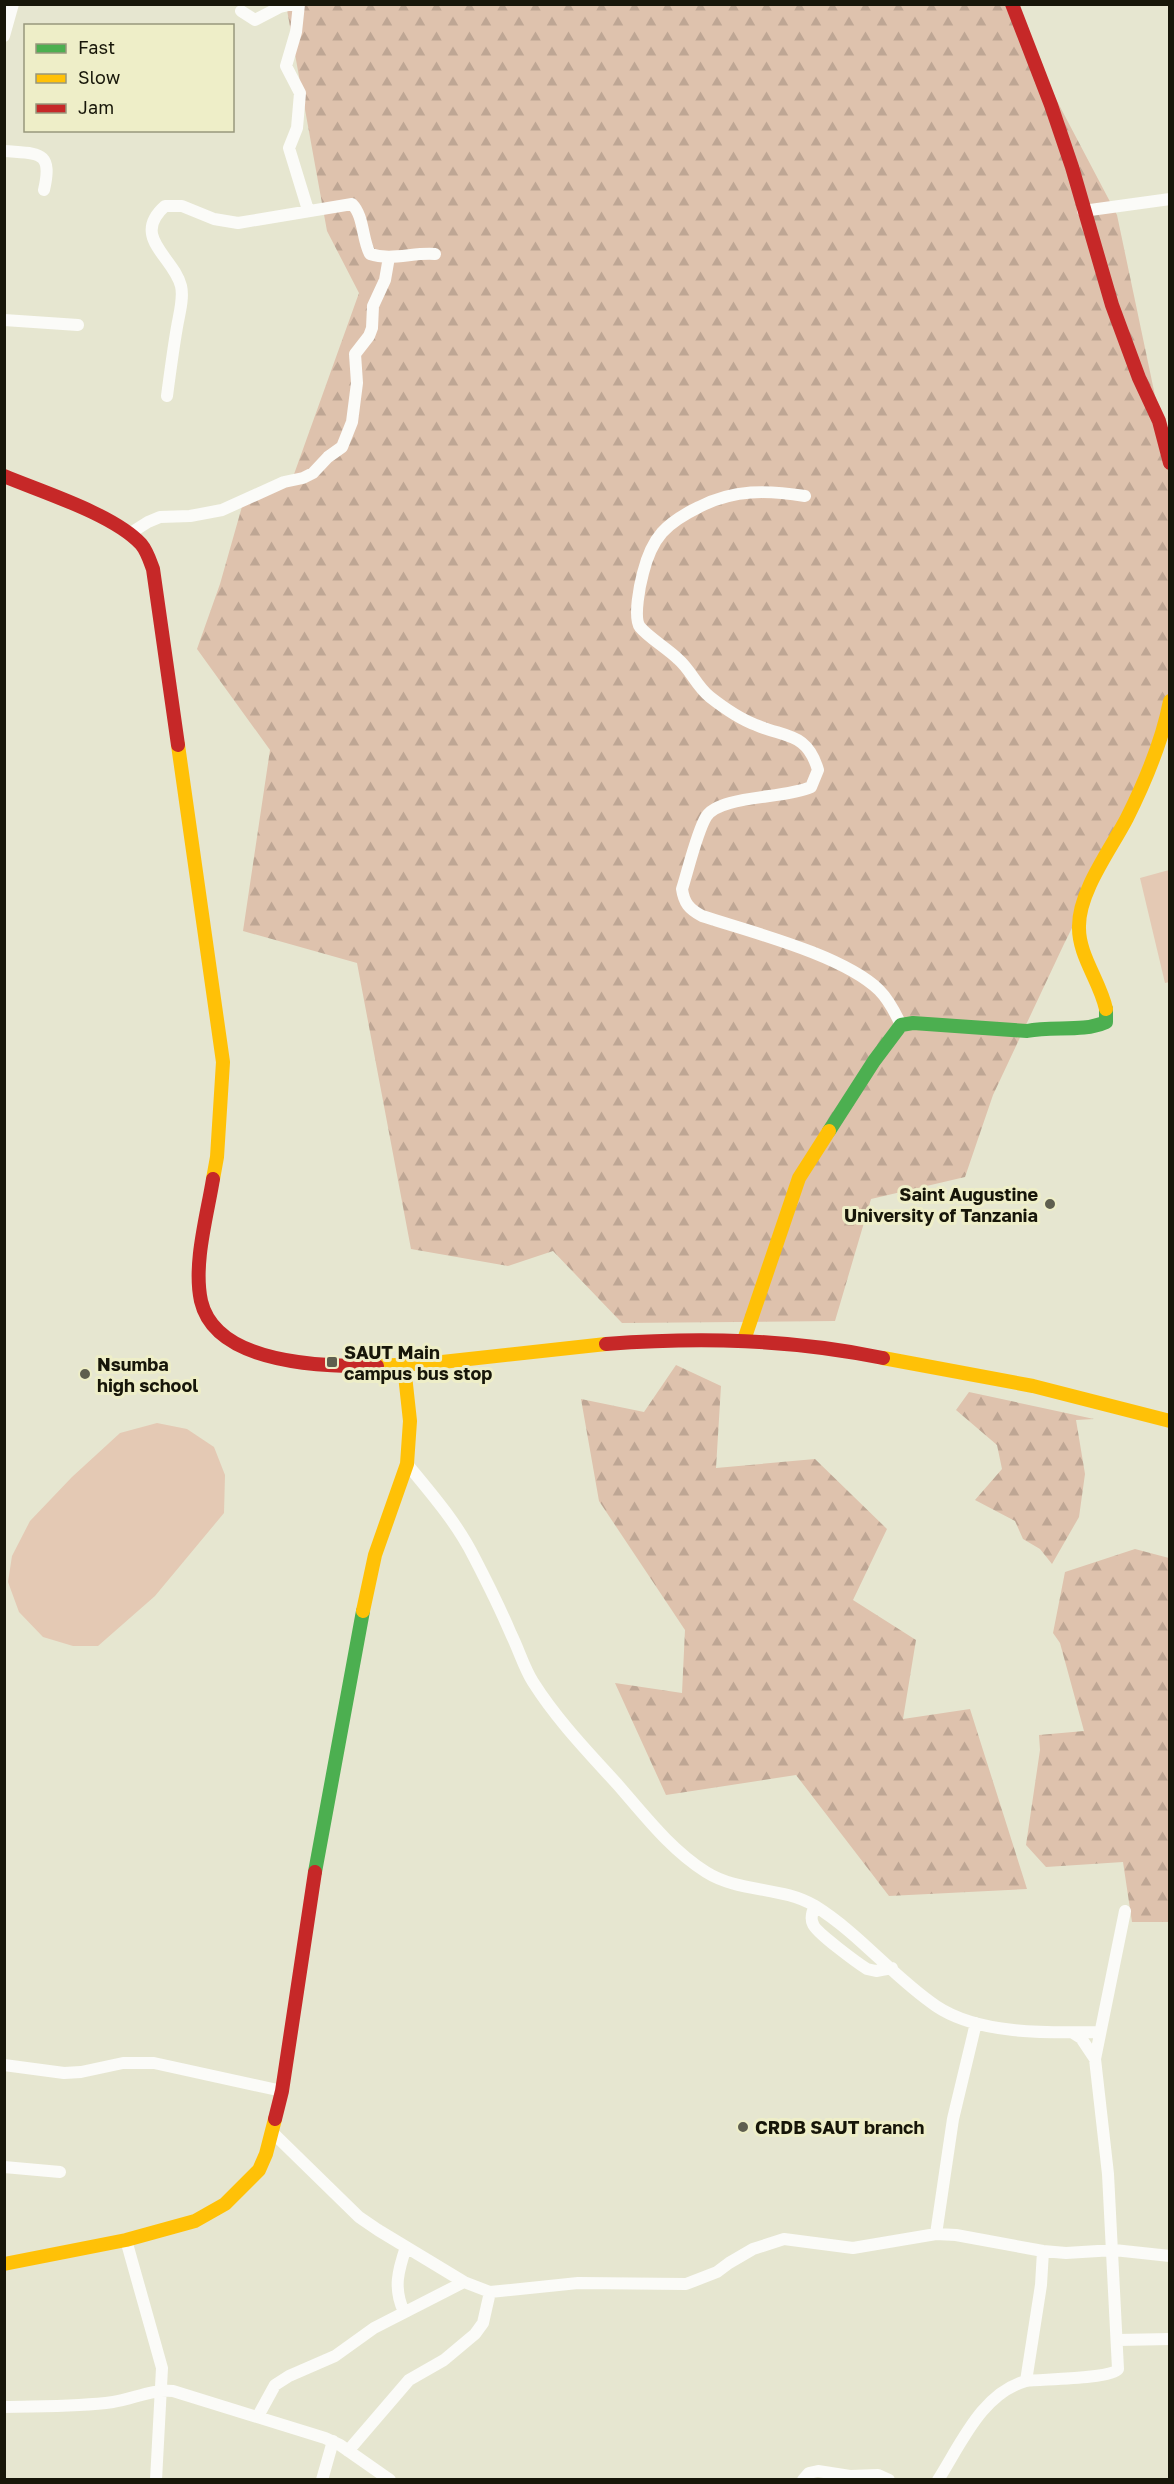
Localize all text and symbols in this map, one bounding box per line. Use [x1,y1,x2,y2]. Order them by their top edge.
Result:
legend [24,24,234,132]
text: Fast [78,36,115,58]
text: Slow [78,66,121,88]
text: Jam [78,96,114,118]
place label: Saint Augustine University of Tanzania [844,1183,1038,1226]
marker: Saint Augustine University of Tanzania [1043,1197,1057,1211]
place label: SAUT Main campus bus stop [344,1341,492,1384]
place label: Nsumba high school [97,1353,198,1396]
marker: SAUT Main campus bus stop [325,1355,339,1369]
marker: Nsumba high school [78,1367,92,1381]
place label: CRDB SAUT branch [755,2116,924,2138]
marker: CRDB SAUT branch [736,2120,750,2134]

